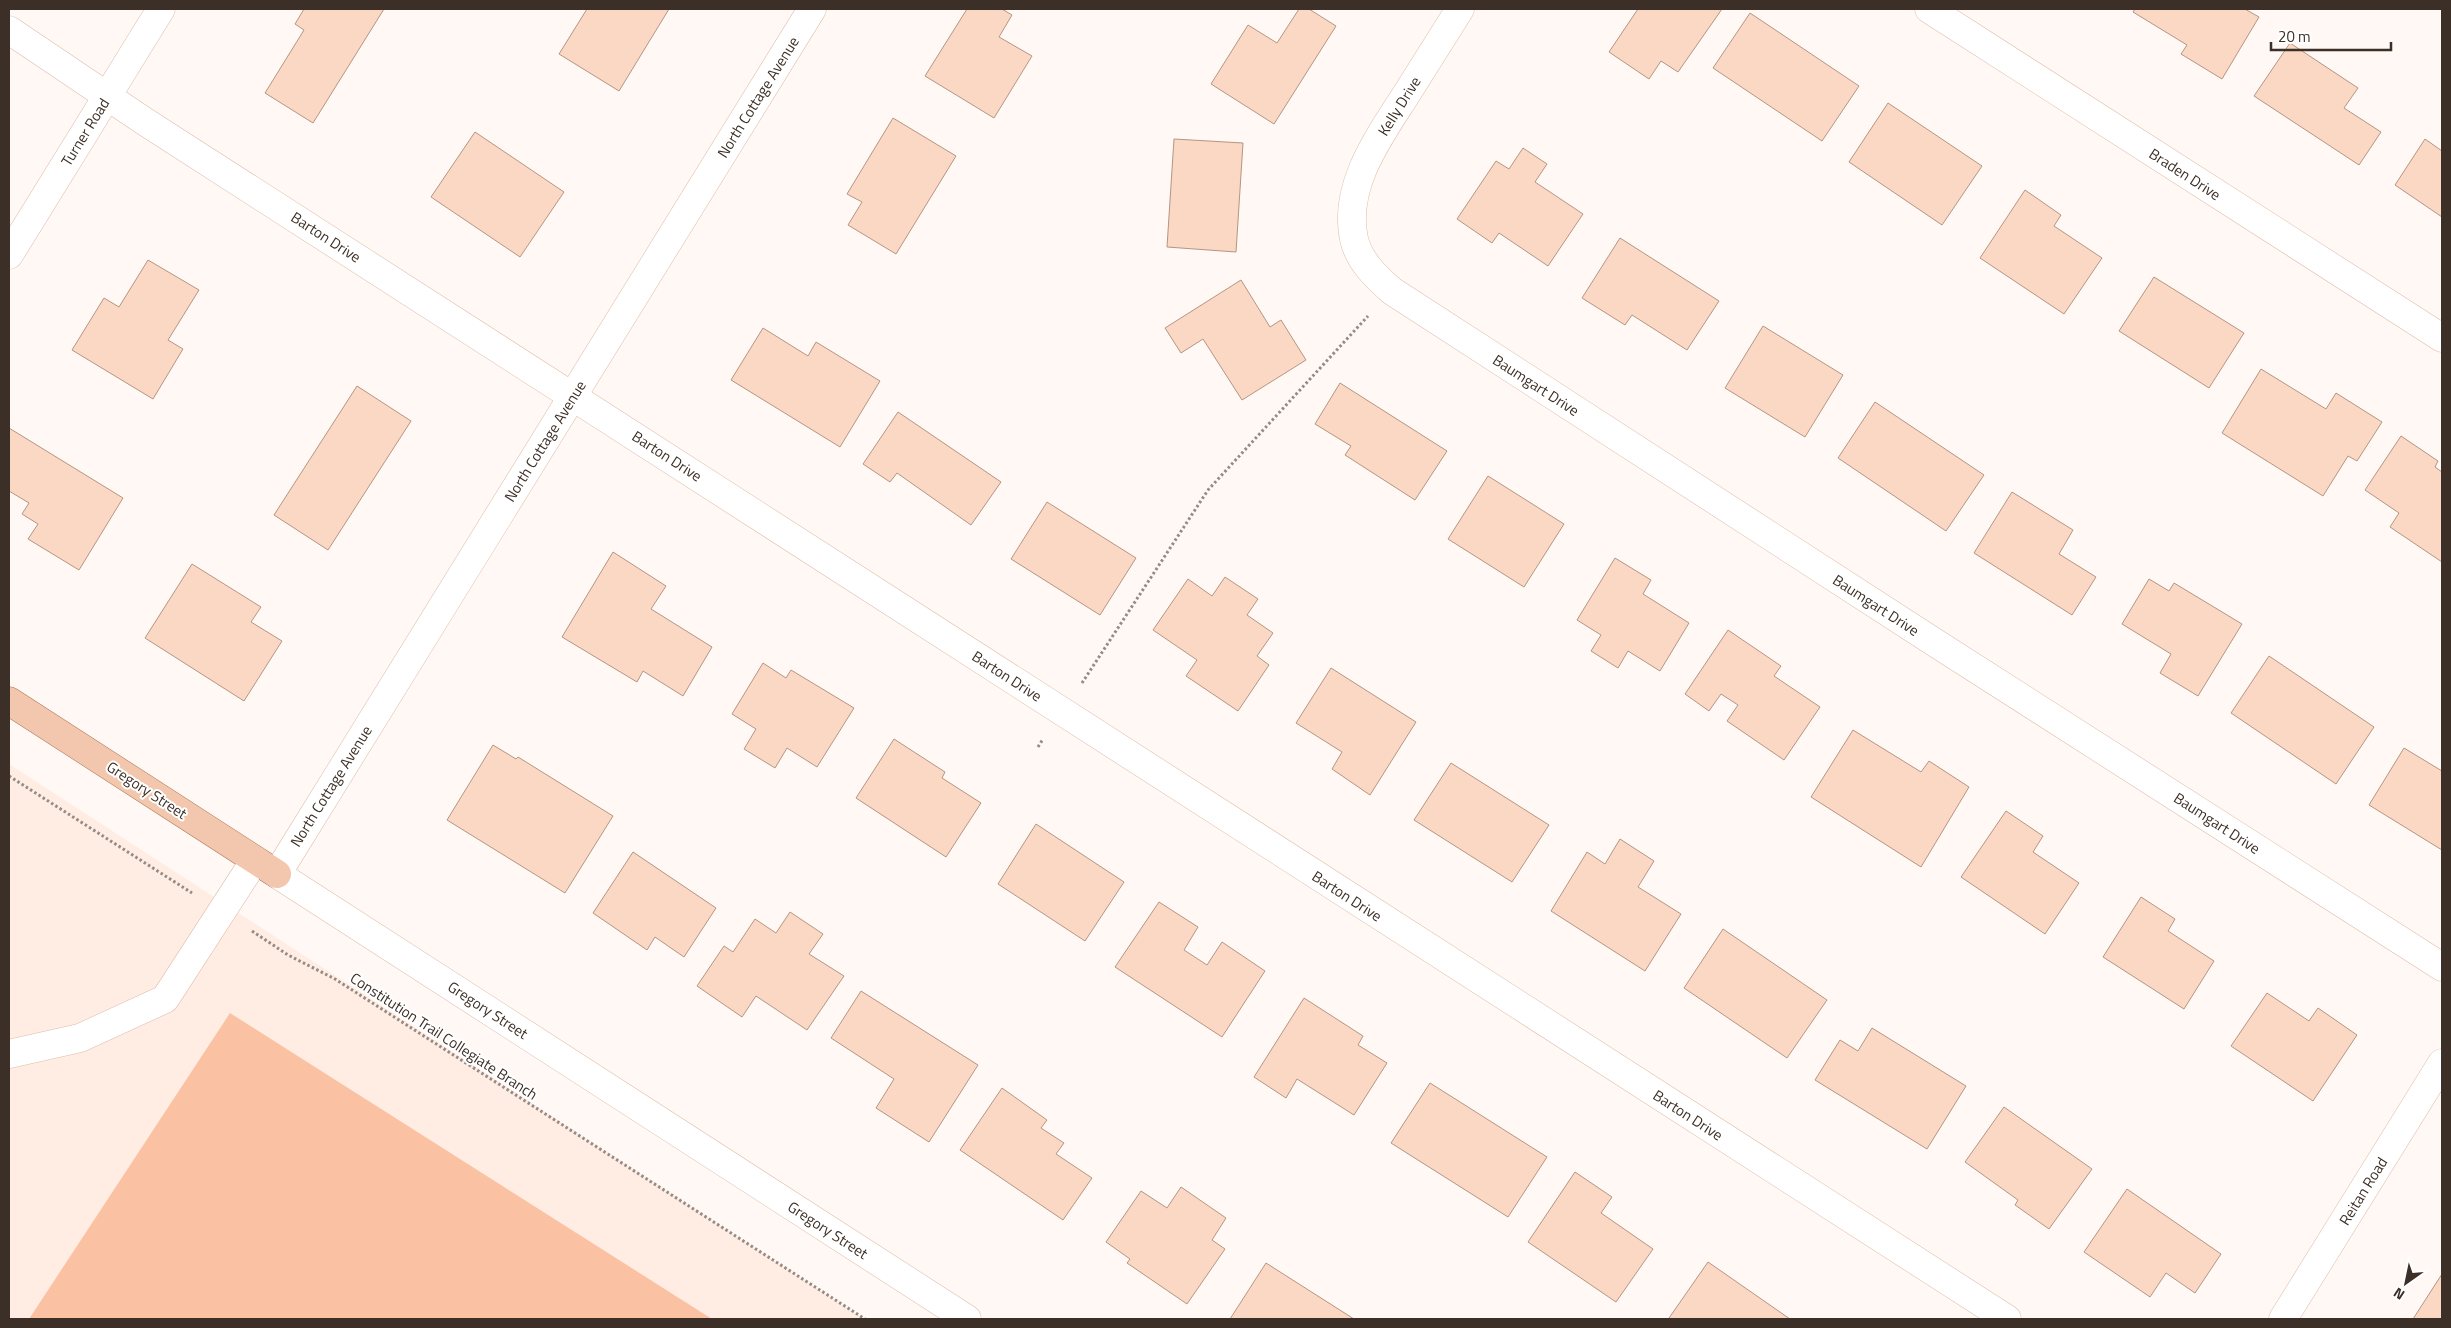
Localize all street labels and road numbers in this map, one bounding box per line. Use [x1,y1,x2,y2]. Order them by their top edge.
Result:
street label: North Cottage Avenue [711,32,805,162]
street label: Kelly Drive [1372,72,1426,140]
street label: Turner Road [55,94,115,170]
street label: Braden Drive [2145,142,2225,206]
street label: Barton Drive [286,206,366,268]
street label: Baumgart Drive [1488,348,1584,422]
street label: North Cottage Avenue [498,376,592,506]
street label: Barton Drive [627,425,707,487]
street label: Baumgart Drive [1828,568,1924,642]
street label: Barton Drive [967,645,1047,707]
street label: North Cottage Avenue [284,721,378,851]
street label: Gregory Street [102,755,192,825]
street label: Baumgart Drive [2169,786,2265,860]
street label: Barton Drive [1307,865,1387,927]
street label: Constitution Trail Collegiate Branch [346,967,542,1105]
street label: Gregory Street [443,975,533,1045]
street label: Barton Drive [1648,1084,1728,1146]
street label: Reitan Road [2333,1152,2393,1230]
street label: Gregory Street [783,1195,873,1265]

